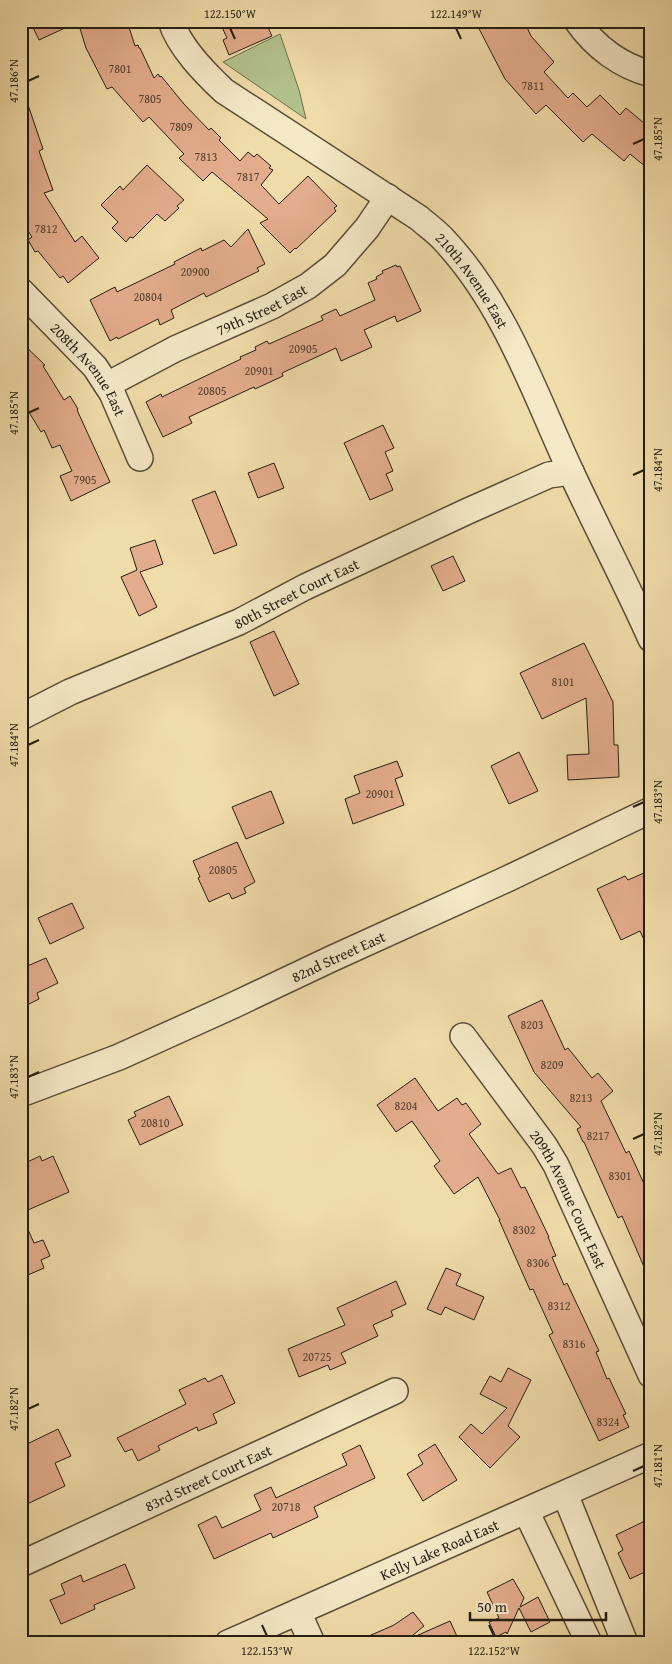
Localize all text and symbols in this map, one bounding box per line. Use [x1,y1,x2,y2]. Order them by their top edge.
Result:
text: 122.150°W [204,5,257,22]
text: 122.149°W [430,5,483,22]
text: 47.186°N [5,59,22,103]
house number: 7801 [108,60,132,77]
house number: 7811 [521,77,545,94]
house number: 7805 [138,90,162,107]
text: 47.185°N [649,117,666,161]
house number: 7809 [169,118,193,135]
house number: 7813 [194,148,218,165]
house number: 7817 [236,168,260,185]
house number: 7812 [34,220,58,237]
street label: 210th Avenue East [431,227,514,333]
house number: 20900 [181,263,210,280]
street label: 79th Street East [213,278,311,340]
house number: 20804 [134,288,163,305]
street label: 208th Avenue East [46,317,131,420]
house number: 20905 [289,340,318,357]
house number: 20901 [245,362,274,379]
house number: 20805 [198,382,227,399]
text: 47.185°N [5,391,22,435]
text: 47.184°N [649,448,666,492]
house number: 7905 [73,471,97,488]
street label: 80th Street Court East [231,553,363,633]
house number: 8101 [551,673,575,690]
text: 47.184°N [5,723,22,767]
text: 47.183°N [649,780,666,824]
house number: 20901 [366,785,395,802]
house number: 20805 [209,861,238,878]
street label: 82nd Street East [288,925,389,987]
house number: 8203 [520,1016,544,1033]
text: 47.183°N [5,1055,22,1099]
house number: 8209 [540,1056,564,1073]
house number: 8213 [569,1089,593,1106]
house number: 8204 [394,1097,418,1114]
text: 47.182°N [649,1112,666,1156]
house number: 20810 [141,1114,170,1131]
street label: 209th Avenue Court East [525,1125,612,1272]
house number: 8217 [586,1127,610,1144]
house number: 8301 [608,1167,632,1184]
house number: 8302 [512,1221,536,1238]
house number: 8306 [526,1254,550,1271]
house number: 8312 [547,1297,571,1314]
house number: 8316 [562,1335,586,1352]
house number: 20725 [303,1348,332,1365]
text: 47.182°N [5,1387,22,1431]
house number: 8324 [596,1413,620,1430]
street label: 83rd Street Court East [141,1439,276,1516]
text: 47.181°N [649,1444,666,1488]
house number: 20718 [272,1498,301,1515]
street label: Kelly Lake Road East [376,1513,502,1585]
scale bar [470,1589,606,1621]
text: 50 m [477,1596,508,1617]
text: 122.153°W [241,1642,294,1659]
text: 122.152°W [468,1642,521,1659]

